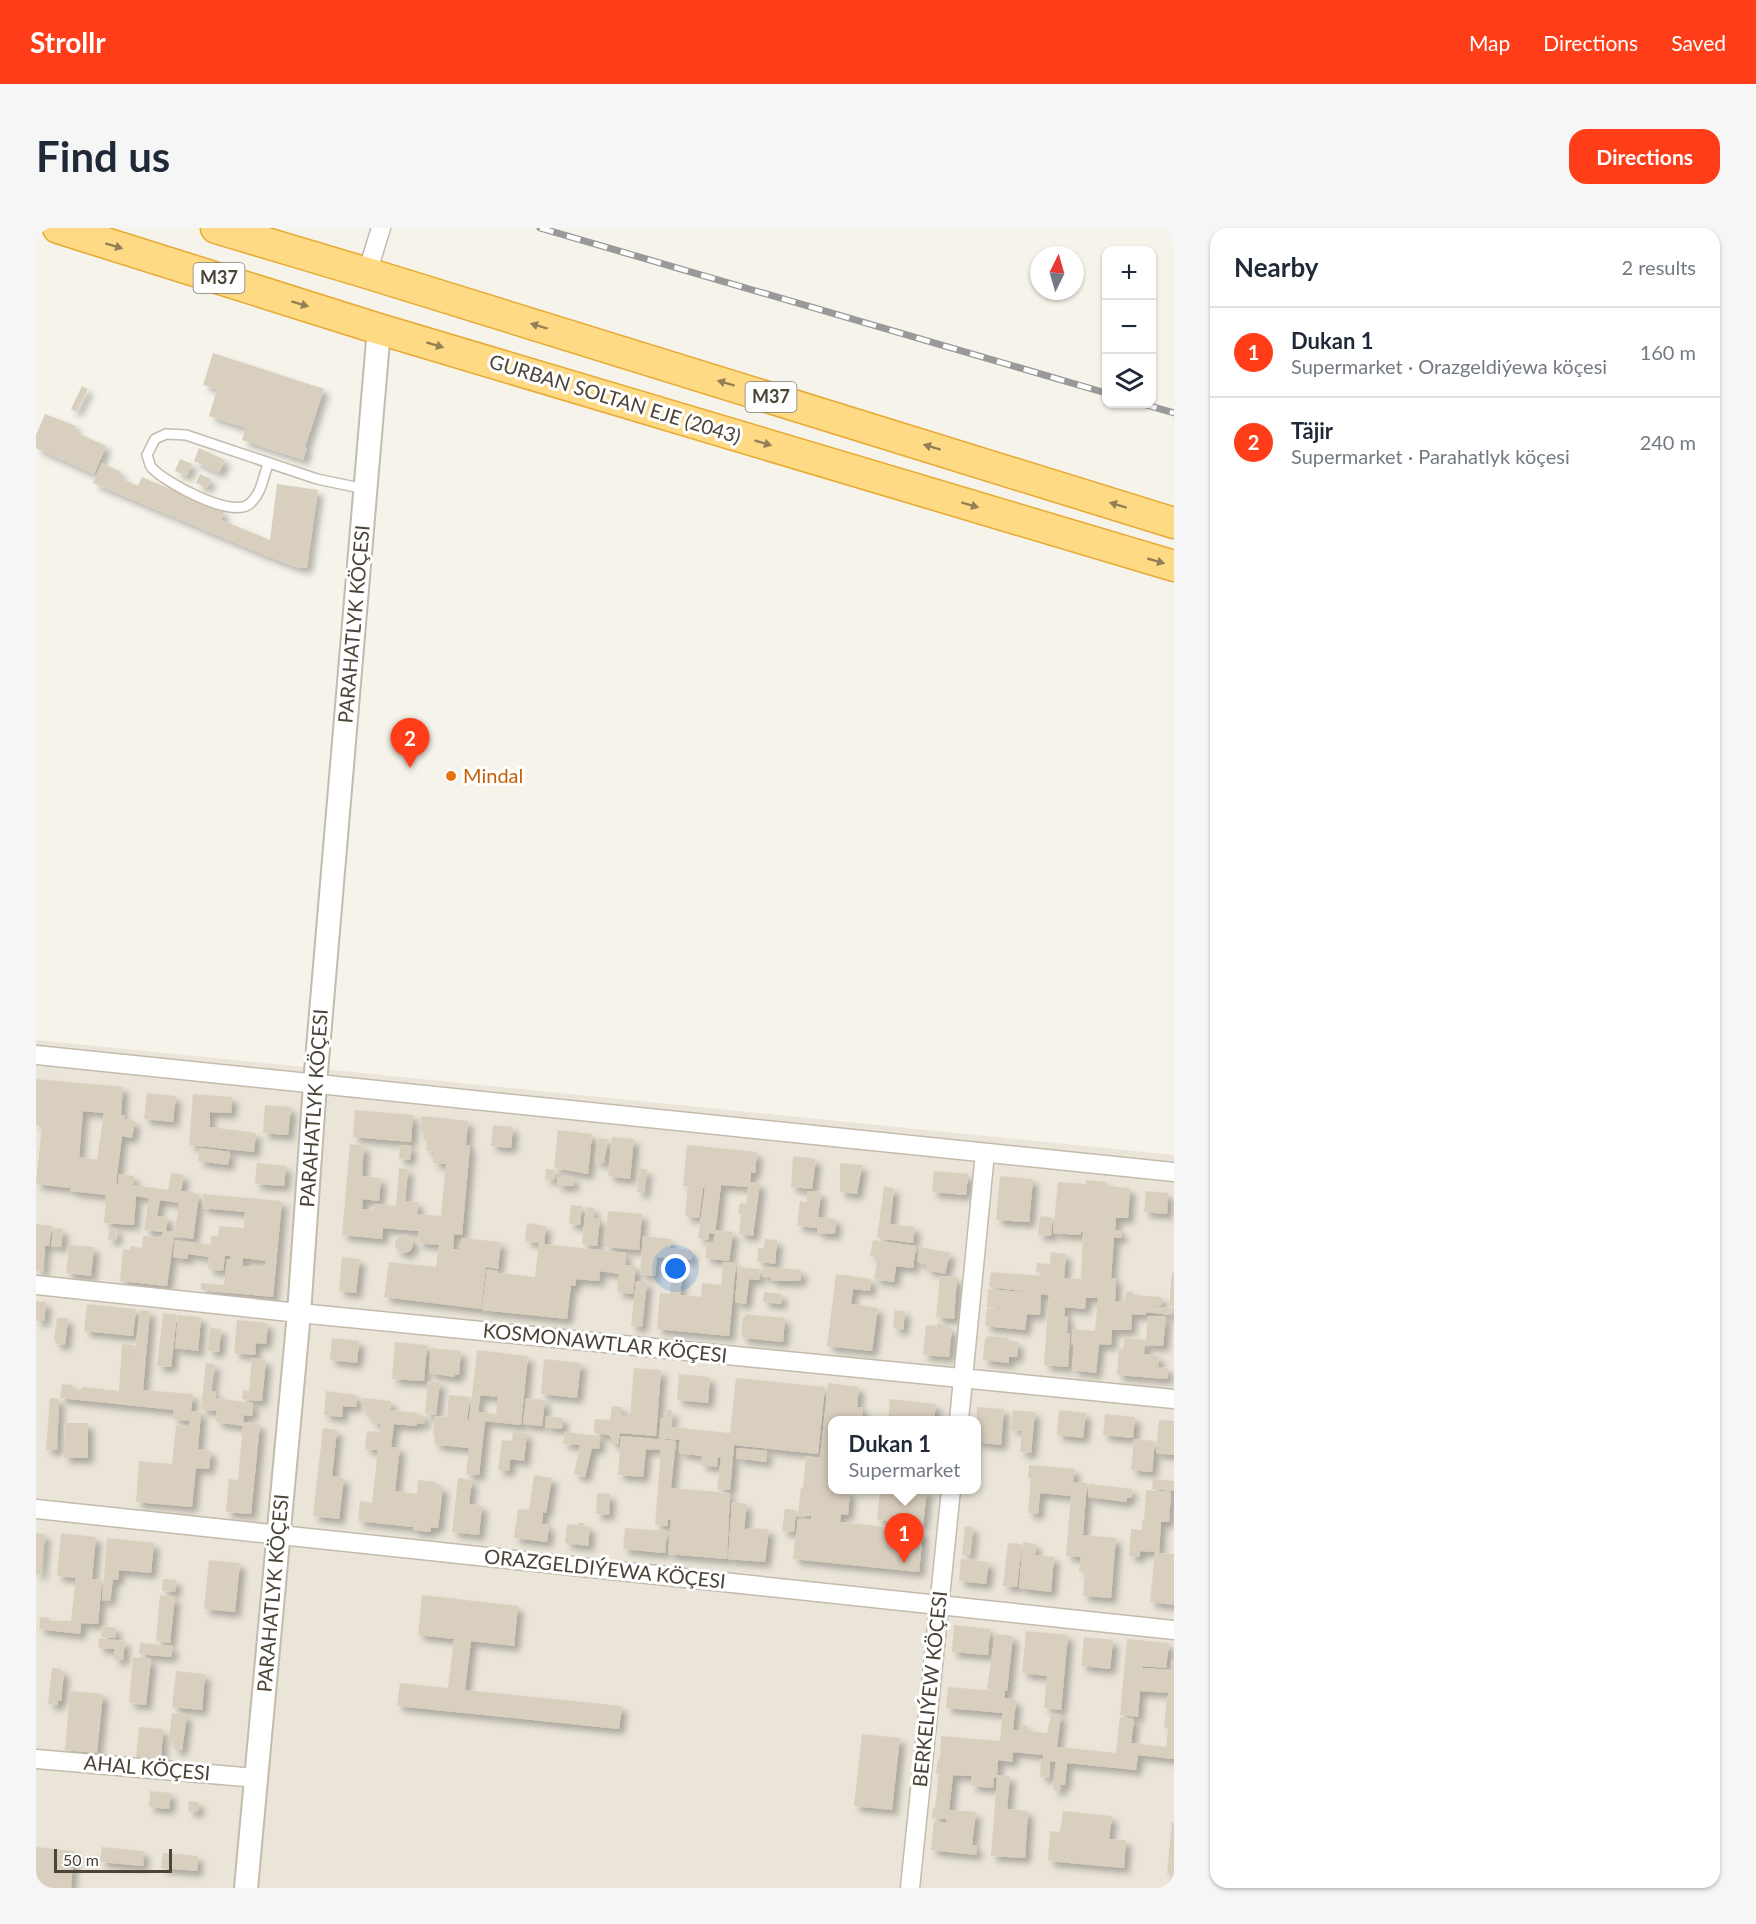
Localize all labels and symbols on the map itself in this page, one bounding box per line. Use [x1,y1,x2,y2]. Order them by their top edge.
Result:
one-way arrow [105,241,123,251]
north arrow [1030,246,1084,300]
road number: M37 [194,263,244,293]
one-way arrow [291,300,309,309]
one-way arrow [530,321,548,330]
one-way arrow [426,341,444,350]
street label: GURBAN SOLTAN EJE (2043) [487,348,744,448]
one-way arrow [717,378,735,388]
road number: M37 [746,382,796,412]
one-way arrow [754,439,772,448]
one-way arrow [923,442,941,451]
one-way arrow [1109,500,1127,509]
one-way arrow [961,501,979,510]
street label: PARAHATLYK KÖÇESI [332,524,374,724]
one-way arrow [1148,557,1166,566]
pin: 2 [390,718,430,768]
place label: Mindal [463,763,523,787]
marker: Mindal [444,769,458,783]
street label: PARAHATLYK KÖÇESI [294,1008,332,1208]
your location [661,1254,690,1283]
street label: KOSMONAWTLAR KÖÇESI [482,1317,728,1367]
street label: PARAHATLYK KÖÇESI [251,1493,293,1693]
pin: 1 [884,1514,924,1563]
street label: ORAZGELDIÝEWA KÖÇESI [483,1543,727,1593]
street label: BERKELIÝEW KÖÇESI [907,1590,951,1788]
street label: AHAL KÖÇESI [83,1750,211,1784]
scale bar [54,1846,172,1874]

